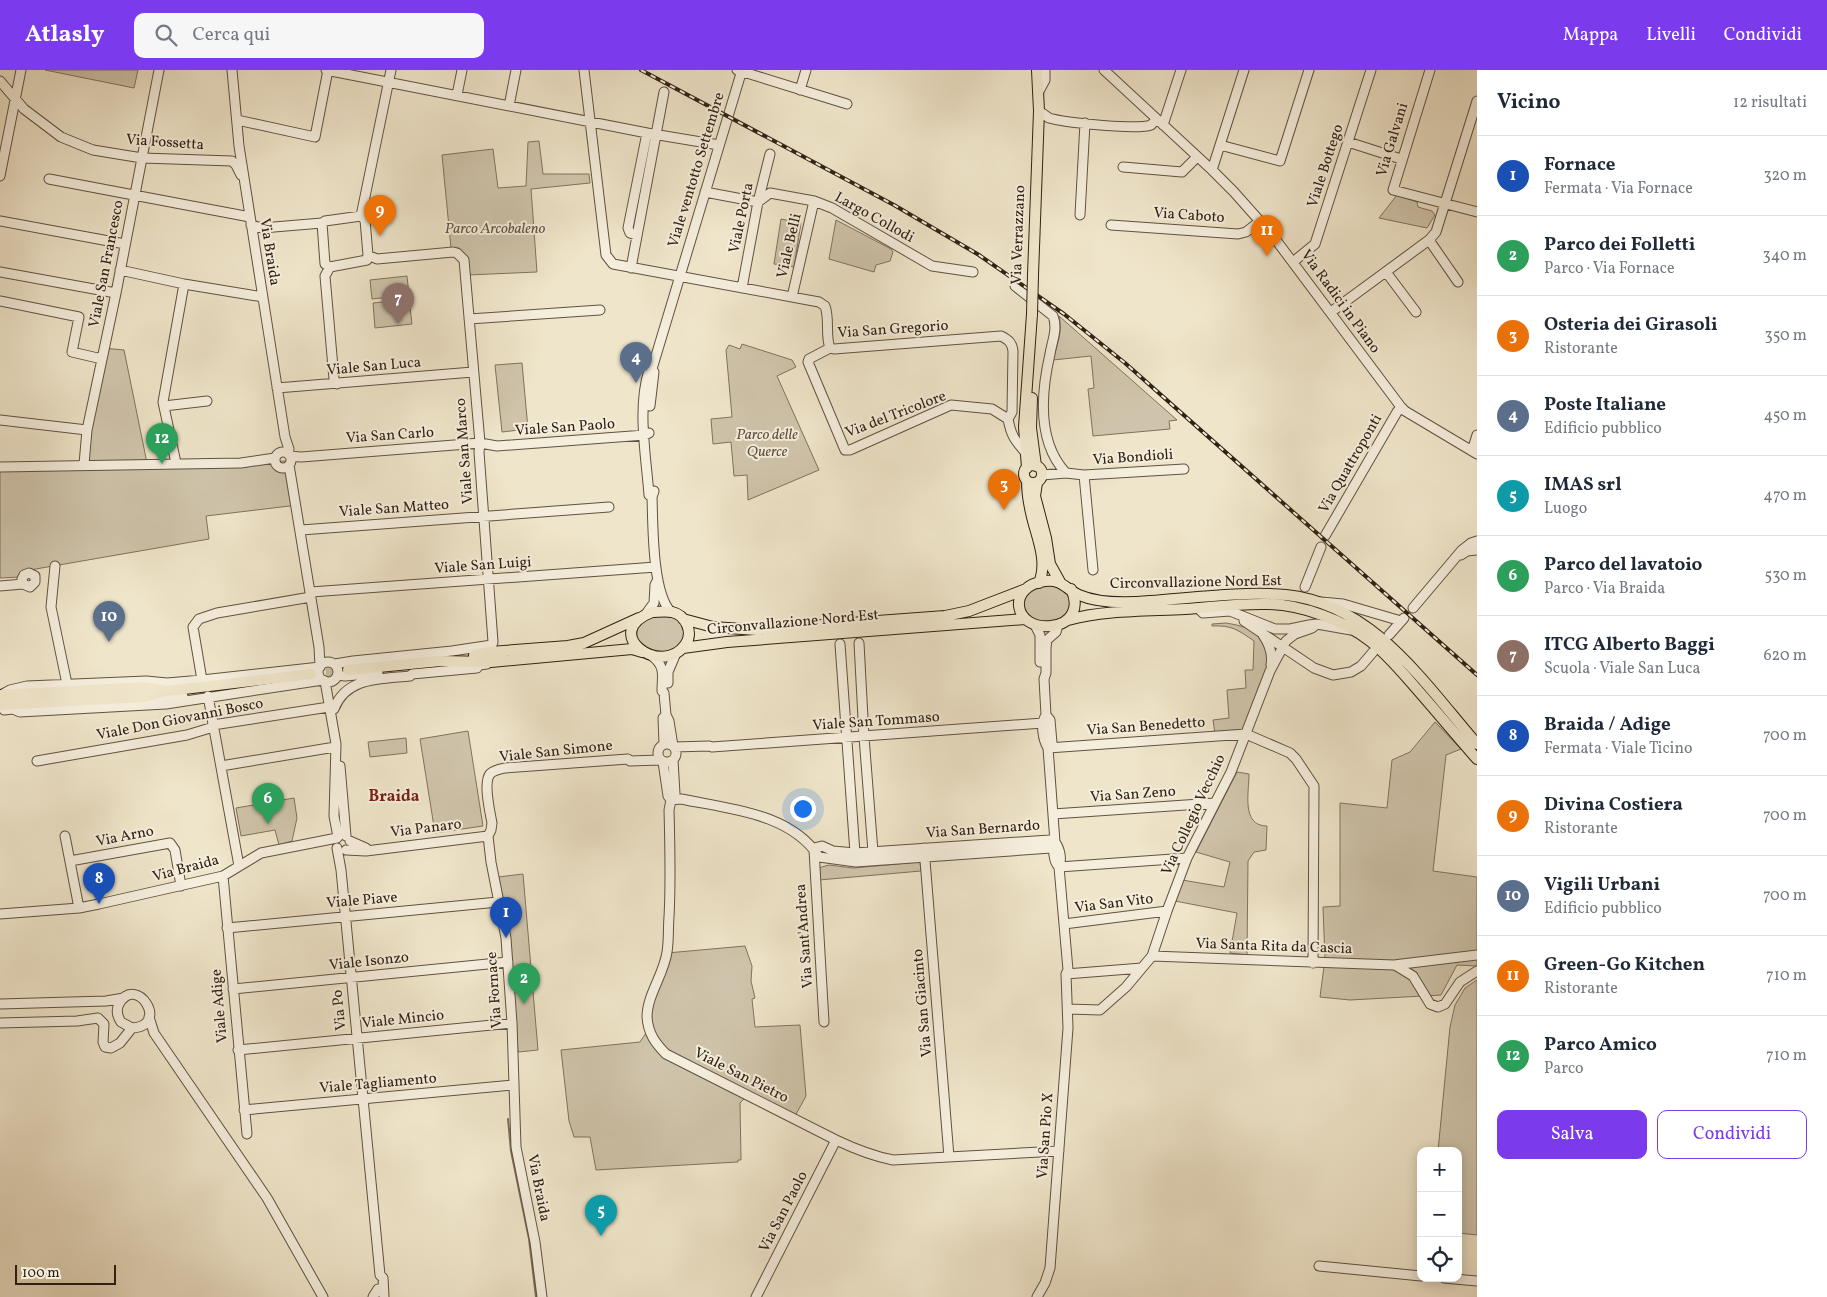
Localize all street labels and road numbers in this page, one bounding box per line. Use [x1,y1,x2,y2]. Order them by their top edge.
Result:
street label: Viale ventotto Settembre [663,90,731,250]
street label: Via Galvani [1372,100,1414,180]
street label: Viale Bottego [1303,122,1349,210]
street label: Via Fossetta [125,130,205,156]
street label: Viale Porta [724,181,760,255]
street label: Via Verrazzano [1007,185,1031,285]
street label: Largo Collodi [830,187,918,249]
street label: Viale San Francesco [84,198,130,330]
street label: Via Caboto [1153,203,1225,229]
street label: Viale Belli [772,211,808,281]
street label: Via Braida [253,217,285,287]
street label: Via Radici in Piano [1295,246,1385,358]
street label: Via San Gregorio [837,316,949,344]
street label: Viale San Luca [326,352,422,382]
street label: Via del Tricolore [843,386,949,444]
street label: Viale San Marco [451,397,479,505]
street label: Via Quattroponti [1314,411,1388,517]
street label: Viale San Paolo [514,414,616,442]
street label: Via San Carlo [345,422,435,450]
street label: Via Bondioli [1092,445,1174,471]
street label: Viale San Matteo [338,495,450,523]
street label: Viale San Luigi [434,552,532,580]
street label: Circonvallazione Nord Est [1110,571,1282,595]
street label: Circonvallazione Nord Est [706,605,880,641]
street label: Viale Don Giovanni Bosco [95,694,265,746]
street label: Viale San Tommaso [812,707,940,737]
street label: Via San Benedetto [1086,712,1206,742]
street label: Viale San Simone [498,736,614,768]
street label: Via Collegio Vecchio [1157,751,1231,879]
street label: Via San Zeno [1089,782,1177,808]
street label: Via Panaro [389,814,463,844]
street label: Via San Bernardo [925,816,1041,844]
street label: Via Arno [94,821,156,853]
street label: Via Braida [150,850,222,888]
street label: Via Sant'Andrea [791,883,819,989]
street label: Viale Piave [326,887,398,915]
street label: Via San Vito [1074,889,1154,919]
street label: Via Santa Rita da Cascia [1195,934,1353,960]
street label: Viale Isonzo [328,947,410,977]
street label: Via San Giacinto [908,948,938,1058]
street label: Via Fornace [482,951,508,1029]
street label: Viale Adige [206,968,234,1044]
street label: Via Po [327,989,353,1031]
street label: Viale Mincio [361,1005,445,1035]
street label: Viale San Pietro [690,1043,792,1109]
street label: Viale Tagliamento [319,1068,438,1100]
street label: Via San Pio X [1033,1092,1059,1180]
street label: Via Braida [521,1153,555,1223]
street label: Via San Paolo [755,1168,813,1256]

